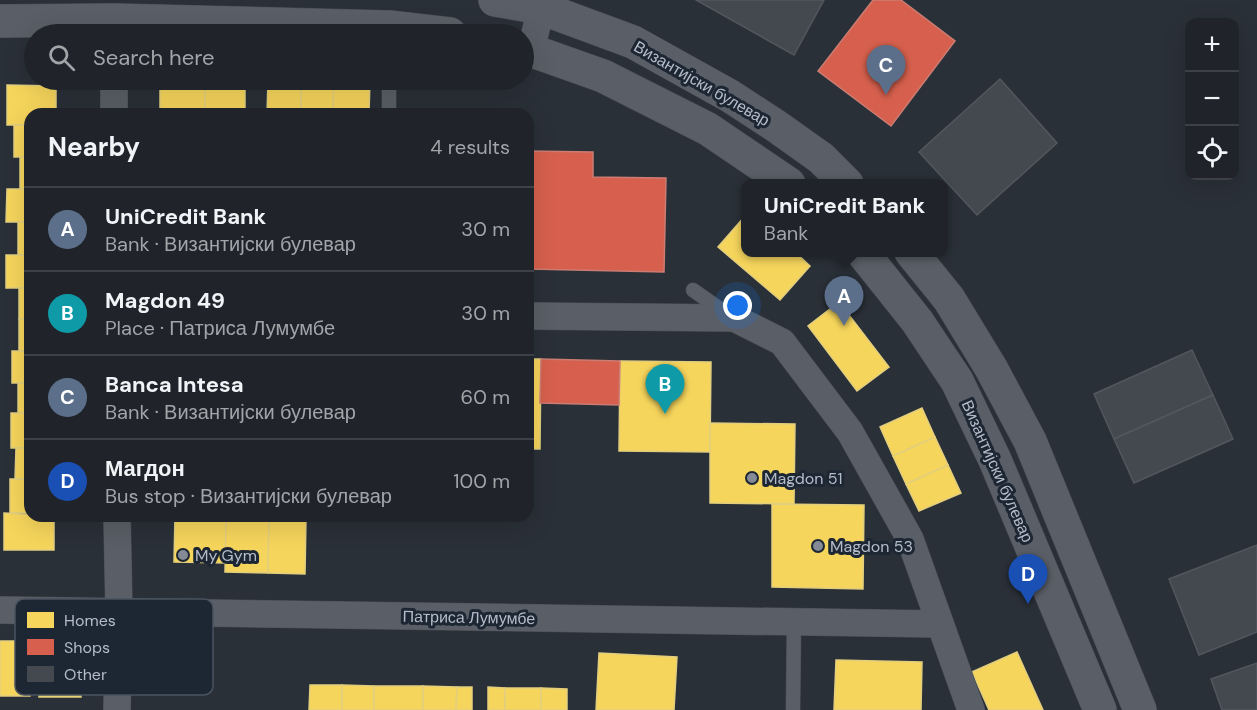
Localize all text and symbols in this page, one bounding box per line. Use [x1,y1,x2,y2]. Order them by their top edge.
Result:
map controls [1185,18,1239,180]
button: + [1185,18,1239,72]
search box [24,24,534,90]
street label: Византијски булевар [630,36,774,131]
icon: search [45,41,78,74]
text: Search here [93,43,214,72]
pin: C [866,46,906,95]
button: − [1185,72,1239,126]
button: locate [1185,126,1239,180]
text: Nearby [48,130,140,164]
text: 4 results [430,134,510,160]
popup [741,179,948,257]
text: UniCredit Bank [764,191,925,220]
text: UniCredit Bank [105,202,266,231]
text: A [60,216,75,242]
text: 30 m [461,216,510,242]
text: Bank [764,220,808,246]
text: Bank · Византијски булевар [105,231,356,257]
pin: A [824,276,864,326]
text: Magdon 49 [105,286,225,315]
your location [723,291,752,320]
text: B [61,300,74,326]
text: 30 m [461,300,510,326]
text: Place · Патриса Лумумбе [105,315,335,341]
pin: B [646,364,684,414]
text: Banca Intesa [105,370,244,399]
text: C [60,384,75,410]
text: 60 m [461,384,510,410]
street label: Византијски булевар [957,397,1038,546]
text: Bank · Византијски булевар [105,399,356,425]
text: Магдон [105,454,185,483]
text: D [60,468,75,494]
text: 100 m [453,468,510,494]
place label: Magdon 51 [764,468,842,489]
marker: Magdon 51 [745,471,759,485]
text: Bus stop · Византијски булевар [105,483,392,509]
place label: Magdon 53 [830,536,913,557]
marker: Magdon 53 [811,539,825,553]
place label: My Gym [195,545,257,566]
marker: My Gym [176,548,190,562]
pin: D [1008,554,1048,604]
legend [15,599,213,695]
street label: Патриса Лумумбе [403,606,536,629]
text: Homes [64,610,116,631]
text: Shops [64,637,110,658]
text: Other [64,664,107,685]

